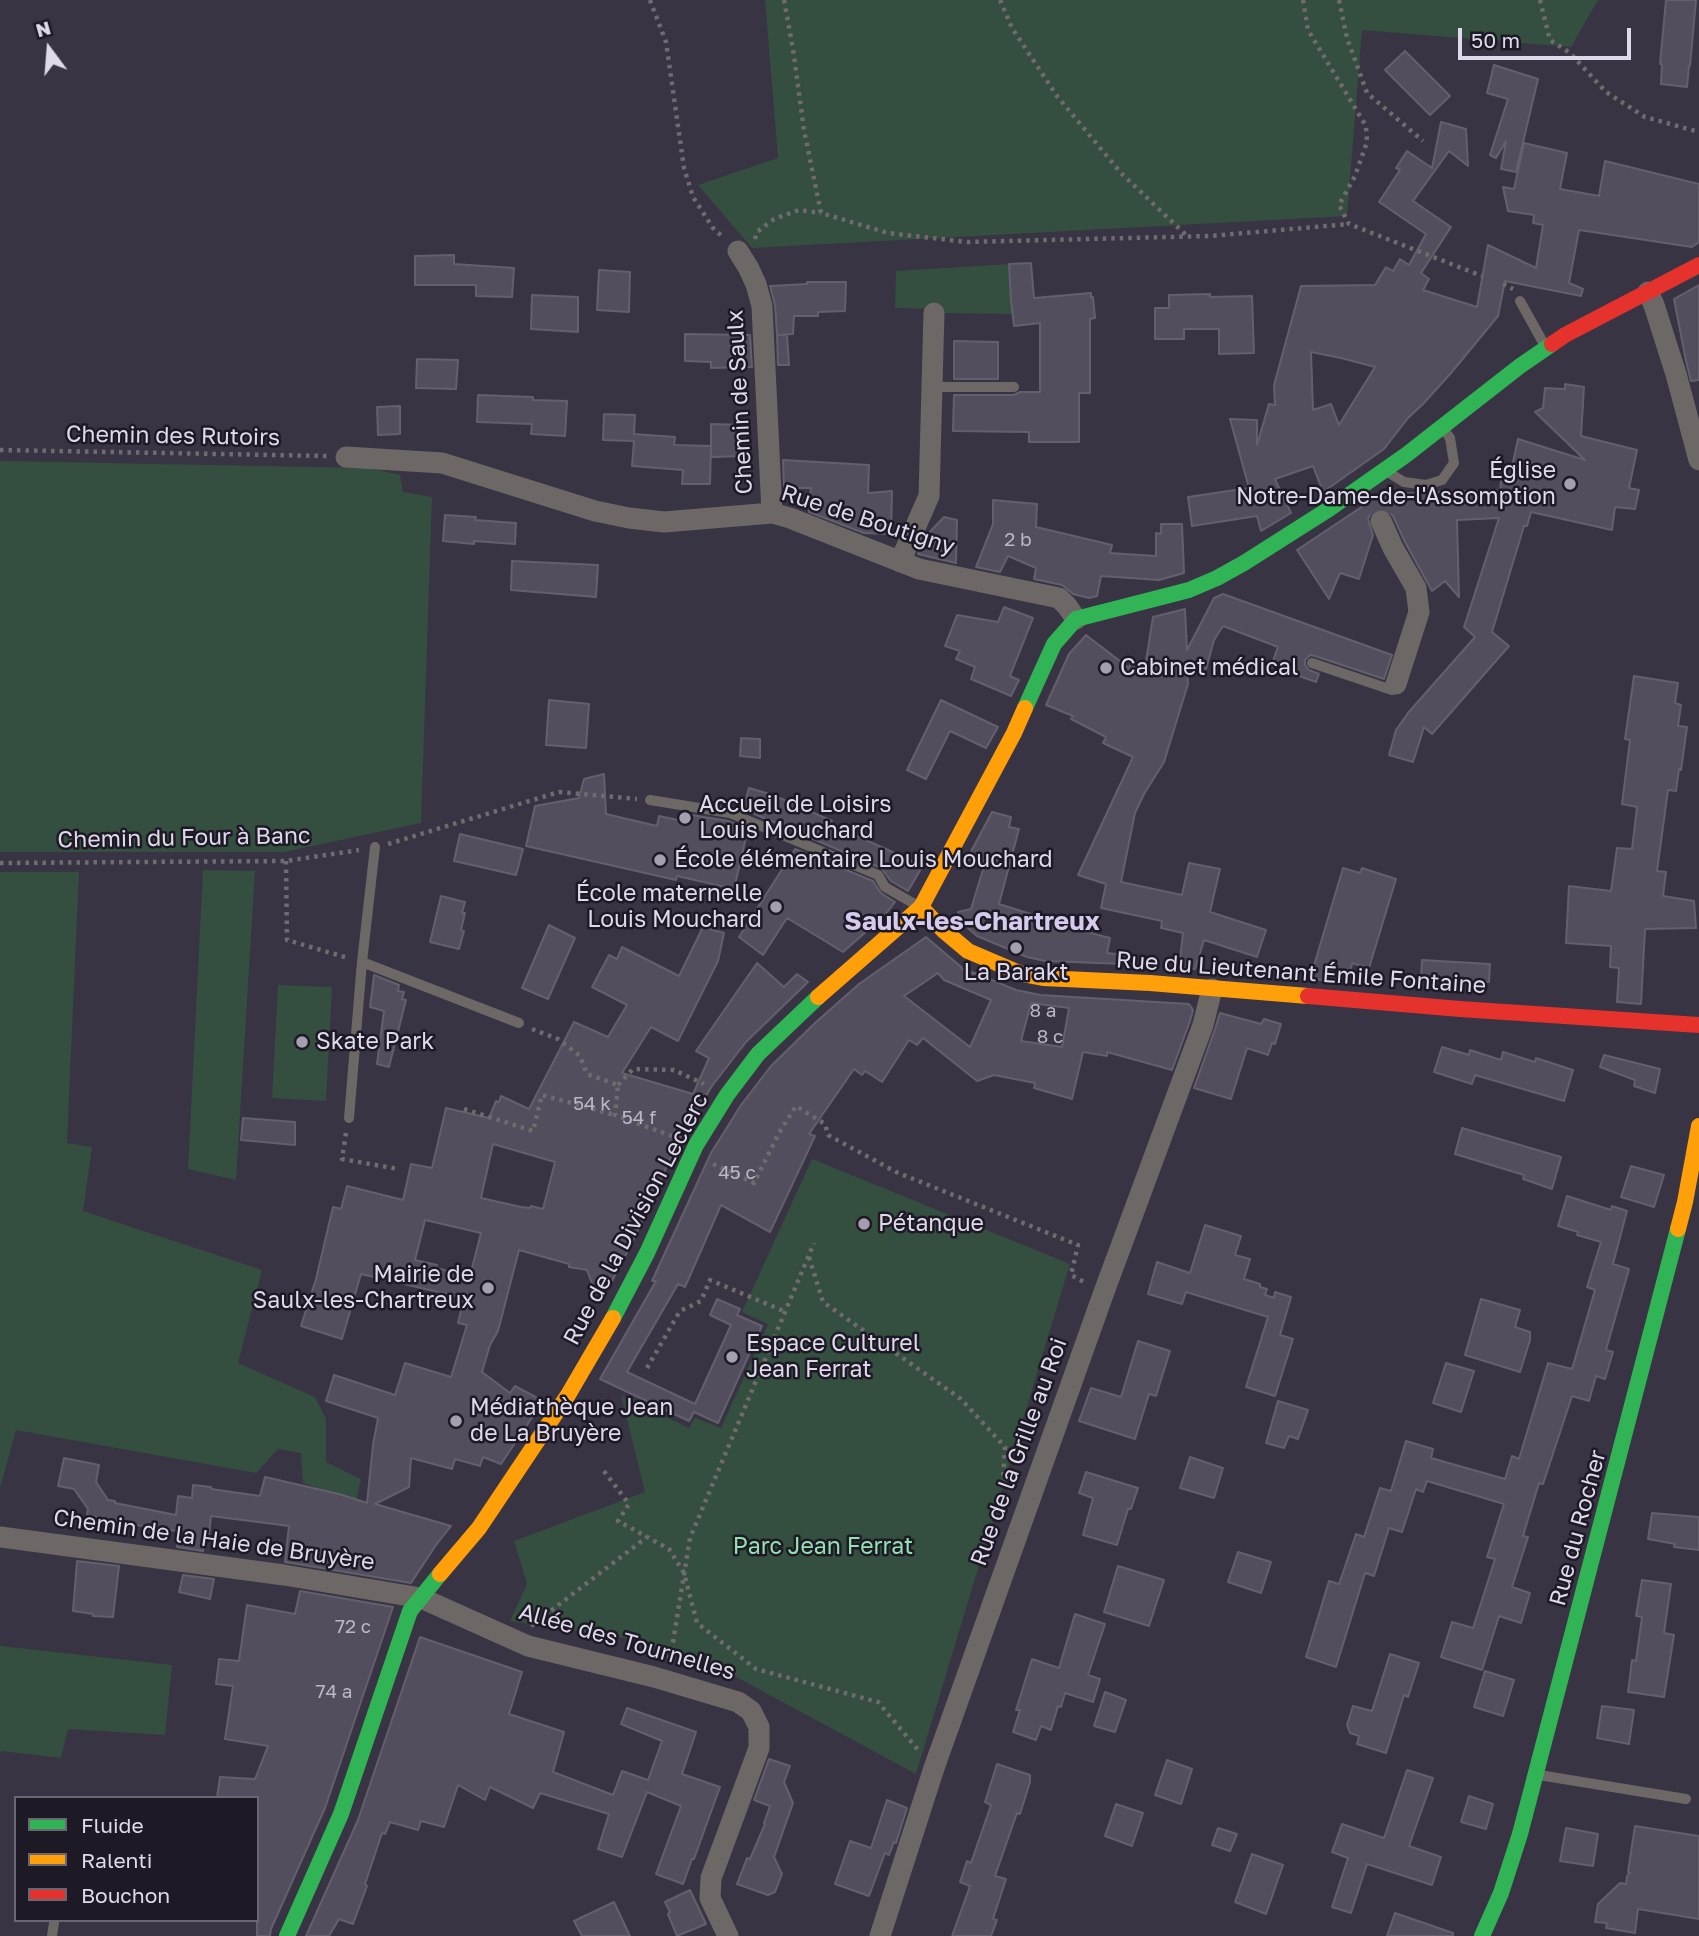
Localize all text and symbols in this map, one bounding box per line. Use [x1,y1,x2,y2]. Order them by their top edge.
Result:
north arrow [14,14,84,84]
scale bar [1461,14,1634,58]
text: N [33,15,53,41]
text: 50 m [1471,27,1520,53]
street label: Chemin de Saulx [721,309,759,495]
street label: Chemin des Rutoirs [66,420,280,452]
place label: Église Notre-Dame-de-l'Assomption [1236,457,1556,511]
marker: Église Notre-Dame-de-l'Assomption [1562,476,1578,492]
street label: Rue de Boutigny [778,479,958,561]
house number: 2 b [1004,529,1032,551]
place label: Cabinet médical [1120,654,1298,682]
marker: Cabinet médical [1098,660,1114,676]
place label: Accueil de Loisirs Louis Mouchard [699,791,891,845]
marker: Accueil de Loisirs Louis Mouchard [677,810,693,826]
street label: Chemin du Four à Banc [57,822,311,854]
place label: École élémentaire Louis Mouchard [674,846,1053,874]
marker: École élémentaire Louis Mouchard [652,852,668,868]
place label: École maternelle Louis Mouchard [576,880,762,934]
marker: École maternelle Louis Mouchard [768,899,784,915]
district label: Saulx-les-Chartreux [844,906,1100,938]
marker: La Barakt [1008,940,1024,956]
street label: Rue du Lieutenant Émile Fontaine [1115,946,1487,1000]
place label: La Barakt [964,959,1068,987]
house number: 8 a [1029,1000,1057,1022]
house number: 8 c [1037,1026,1063,1048]
place label: Skate Park [316,1028,434,1056]
marker: Skate Park [294,1034,310,1050]
street label: Rue de la Division Leclerc [558,1088,714,1350]
house number: 54 k [573,1093,611,1115]
house number: 54 f [622,1107,656,1129]
house number: 45 c [718,1162,756,1184]
place label: Pétanque [878,1210,984,1238]
marker: Pétanque [856,1216,872,1232]
place label: Mairie de Saulx-les-Chartreux [253,1261,474,1315]
marker: Mairie de Saulx-les-Chartreux [480,1280,496,1296]
place label: Espace Culturel Jean Ferrat [746,1330,920,1384]
street label: Rue de la Grille au Roi [965,1334,1073,1570]
marker: Espace Culturel Jean Ferrat [724,1349,740,1365]
place label: Médiathèque Jean de La Bruyère [470,1394,673,1448]
marker: Médiathèque Jean de La Bruyère [448,1413,464,1429]
street label: Rue du Rocher [1544,1447,1612,1609]
street label: Chemin de la Haie de Bruyère [52,1504,376,1576]
park label: Parc Jean Ferrat [733,1533,913,1561]
street label: Allée des Tournelles [516,1598,738,1686]
house number: 72 c [335,1616,371,1638]
house number: 74 a [315,1681,353,1703]
legend [14,1796,259,1922]
text: Fluide [81,1812,144,1838]
text: Ralenti [81,1847,152,1873]
text: Bouchon [81,1882,170,1908]

